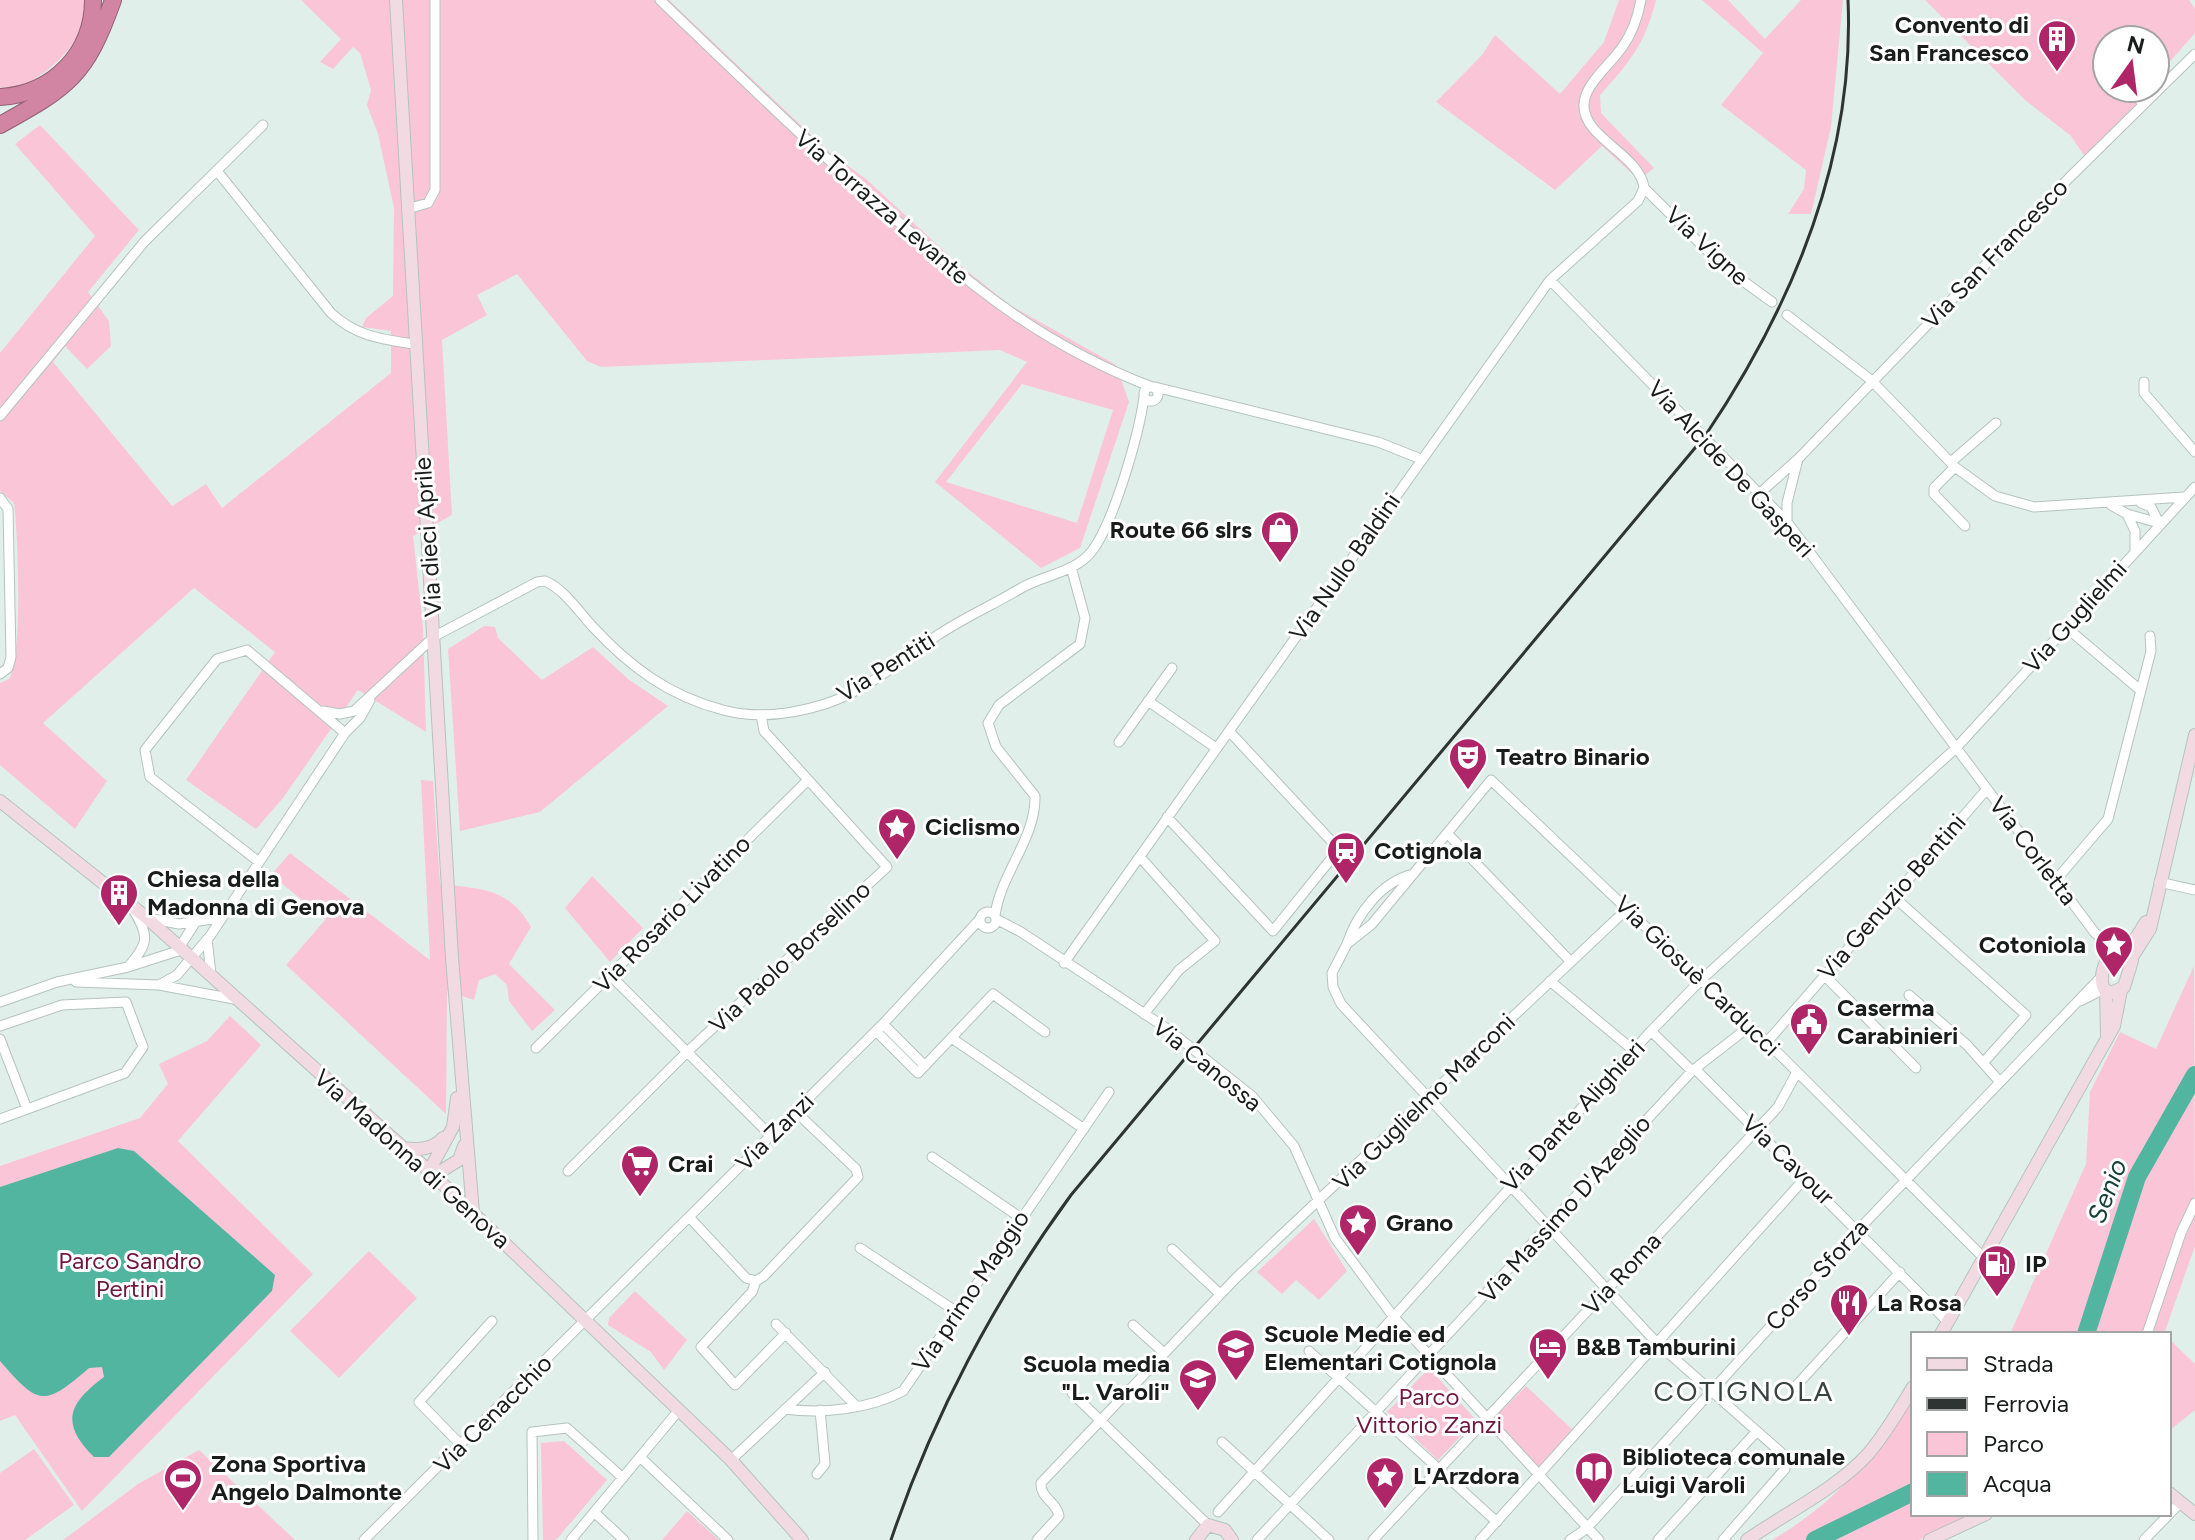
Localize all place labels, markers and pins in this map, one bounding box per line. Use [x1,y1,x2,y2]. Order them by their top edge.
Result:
place label: Convento di San Francesco [1869,10,2029,67]
building icon: Convento di San Francesco [2036,18,2078,73]
shop icon: Route 66 slrs [1259,509,1301,564]
place label: Route 66 slrs [1110,515,1252,544]
theatre icon: Teatro Binario [1447,736,1489,791]
place label: Teatro Binario [1496,742,1650,771]
place icon: Ciclismo [876,806,918,861]
place label: Ciclismo [925,812,1020,841]
station icon: Cotignola [1325,830,1367,885]
place label: Cotignola [1374,836,1482,865]
place label: Chiesa della Madonna di Genova [147,864,365,921]
building icon: Chiesa della Madonna di Genova [98,872,140,927]
place icon: Cotoniola [2093,924,2135,979]
place label: Cotoniola [1979,930,2086,959]
place label: Caserma Carabinieri [1837,993,1958,1050]
public building icon: Caserma Carabinieri [1788,1001,1830,1056]
supermarket icon: Crai [619,1143,661,1198]
place label: Crai [668,1149,714,1178]
place icon: Grano [1337,1202,1379,1257]
place label: Grano [1386,1208,1453,1237]
fuel station icon: IP [1976,1243,2018,1298]
place label: IP [2025,1249,2047,1278]
restaurant icon: La Rosa [1828,1282,1870,1337]
place label: La Rosa [1877,1288,1962,1317]
place label: Scuole Medie ed Elementari Cotignola [1264,1319,1497,1376]
hotel icon: B&B Tamburini [1527,1326,1569,1381]
school or university icon: Scuole Medie ed Elementari Cotignola [1215,1327,1257,1382]
place label: B&B Tamburini [1576,1332,1736,1361]
place label: Scuola media "L. Varoli" [1023,1349,1170,1406]
school or university icon: Scuola media "L. Varoli" [1177,1357,1219,1412]
place label: Biblioteca comunale Luigi Varoli [1622,1442,1845,1499]
place label: Zona Sportiva Angelo Dalmonte [211,1449,402,1506]
library icon: Biblioteca comunale Luigi Varoli [1573,1450,1615,1505]
place icon: L'Arzdora [1364,1455,1406,1510]
sports icon: Zona Sportiva Angelo Dalmonte [162,1457,204,1512]
place label: L'Arzdora [1413,1461,1520,1490]

